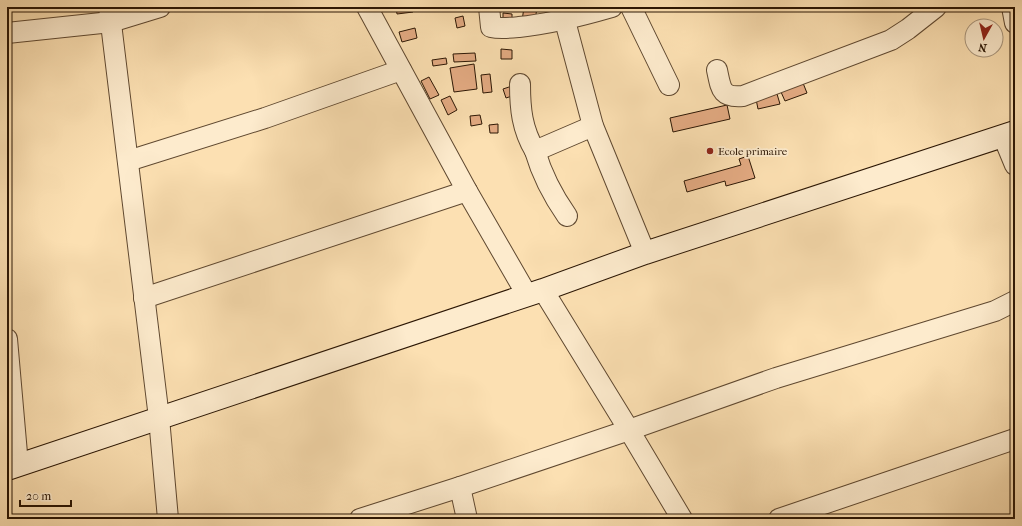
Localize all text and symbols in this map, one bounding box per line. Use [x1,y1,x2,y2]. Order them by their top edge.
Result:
north arrow [964,18,1004,58]
text: N [977,40,988,54]
place label: Ecole primaire [718,145,788,158]
marker: Ecole primaire [705,146,715,156]
scale bar [20,482,71,508]
text: 20 m [26,489,51,503]

